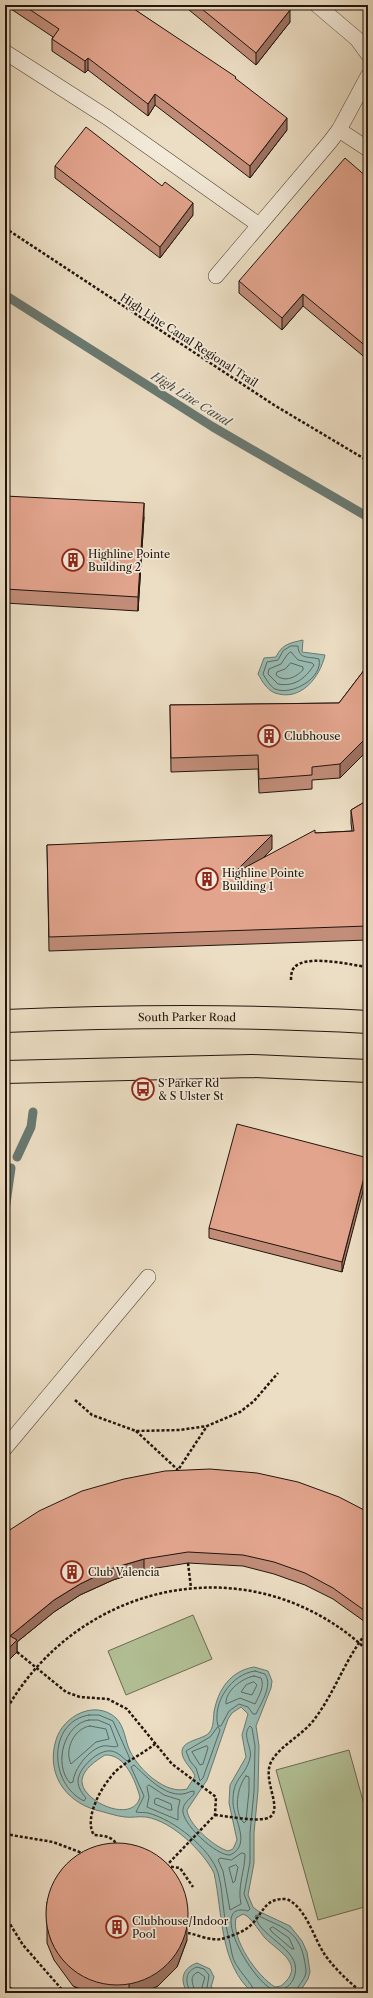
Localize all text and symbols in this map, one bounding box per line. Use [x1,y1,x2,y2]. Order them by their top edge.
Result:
street label: High Line Canal Regional Trail [118,290,261,390]
water label: High Line Canal [148,368,235,430]
building icon: Highline Pointe Building 2 [60,547,86,573]
place label: Highline Pointe Building 2 [88,547,170,574]
building icon: Clubhouse [256,723,282,749]
place label: Clubhouse [284,729,341,743]
building icon: Highline Pointe Building 1 [194,866,220,892]
place label: Highline Pointe Building 1 [222,866,304,893]
street label: South Parker Road [138,1010,236,1024]
bus stop icon: S Parker Rd & S Ulster St [130,1076,156,1102]
place label: S Parker Rd & S Ulster St [158,1076,224,1103]
building icon: Club Valencia [59,1559,85,1585]
place label: Club Valencia [88,1565,160,1579]
building icon: Clubhouse/Indoor Pool [104,1914,130,1940]
place label: Clubhouse/Indoor Pool [132,1914,229,1941]

